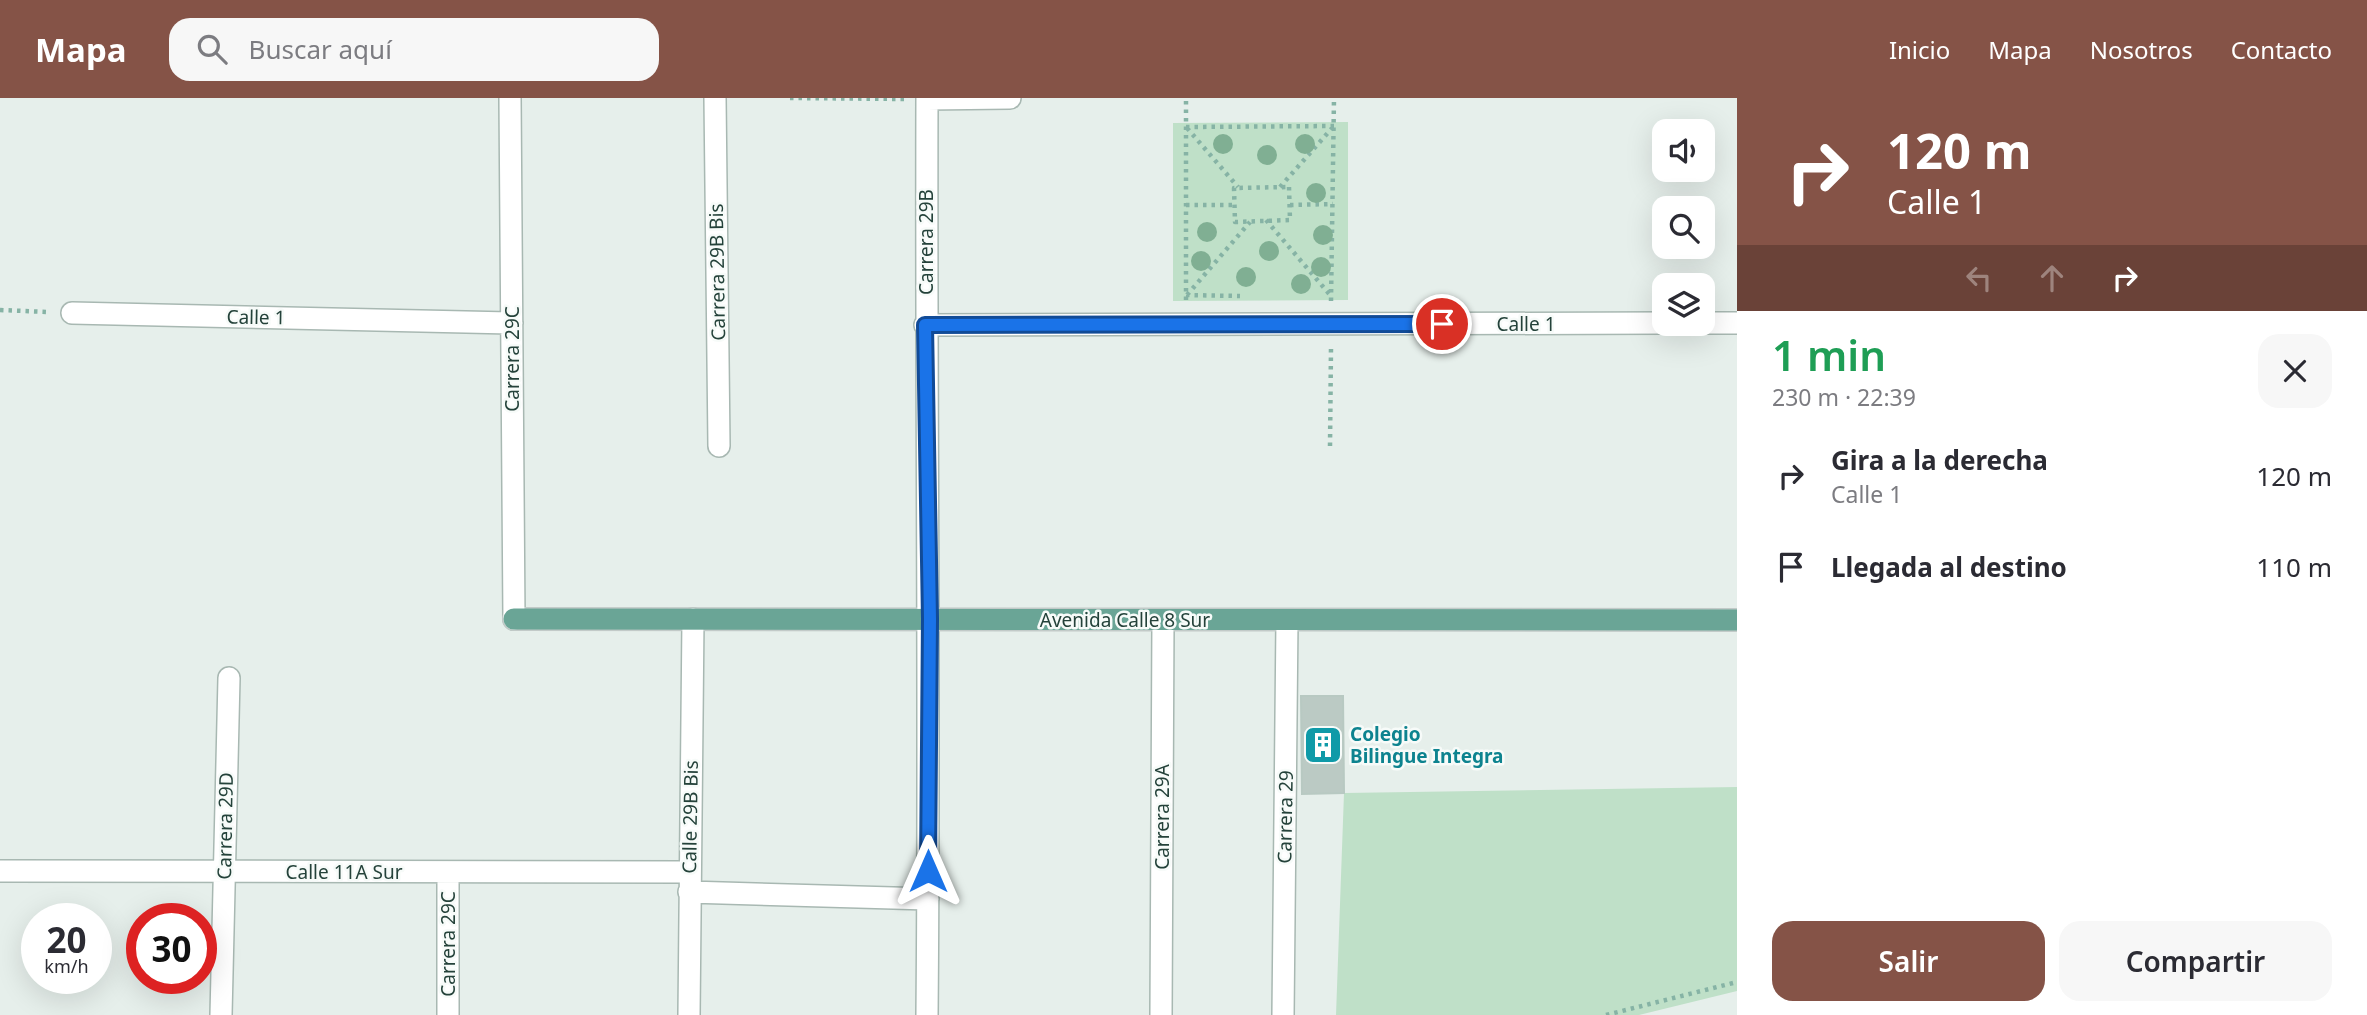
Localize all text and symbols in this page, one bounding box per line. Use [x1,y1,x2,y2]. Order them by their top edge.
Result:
search box [169,18,659,81]
text: Mapa [35,27,127,72]
icon: search [193,30,231,68]
text: Buscar aquí [249,31,392,67]
text: Inicio [1889,33,1950,66]
text: Mapa [1988,33,2052,66]
text: Nosotros [2090,33,2193,66]
text: Contacto [2231,33,2332,66]
text: 120 m [1887,117,2032,183]
map controls [1652,119,1715,336]
button: sound [1652,119,1715,182]
icon: right [1772,126,1863,217]
text: Calle 1 [1887,180,1986,223]
street label: Carrera 29B [913,189,939,295]
button: search [1652,196,1715,259]
street label: Carrera 29B Bis [703,203,731,341]
icon: left [1960,259,1998,297]
icon: ahead [2033,259,2071,297]
icon: right [2106,259,2144,297]
button: layers [1652,273,1715,336]
pin [1412,294,1472,354]
street label: Calle 1 [226,303,286,331]
icon: arrive [1423,305,1461,343]
street label: Carrera 29C [499,306,525,412]
street label: Calle 1 [1497,311,1556,337]
text: 1 min [1772,326,1886,383]
button: close [2258,334,2332,408]
text: 230 m · 22:39 [1772,381,1916,413]
text: Gira a la derecha [1831,442,2048,478]
icon: right [1772,457,1810,495]
text: 120 m [2256,458,2332,494]
text: Calle 1 [1831,478,1902,510]
icon: arrive [1772,548,1810,586]
text: Llegada al destino [1831,549,2067,585]
text: 110 m [2256,549,2332,585]
street label: Avenida Calle 8 Sur [1040,607,1210,633]
place label: Colegio Bilingue Integra [1350,721,1503,769]
building icon: Colegio Bilingue Integra [1302,724,1344,766]
street label: Calle 29B Bis [676,760,704,874]
street label: Carrera 29A [1149,763,1175,870]
street label: Carrera 29 [1271,770,1299,864]
street label: Carrera 29D [211,772,239,880]
position arrow [891,834,965,908]
street label: Calle 11A Sur [286,859,403,885]
street label: Carrera 29C [435,891,461,997]
speed limit sign: 30 [126,903,217,994]
text: 20 [46,916,87,963]
button: Salir [1772,921,2045,1001]
button: Compartir [2059,921,2332,1001]
text: km/h [44,954,89,978]

